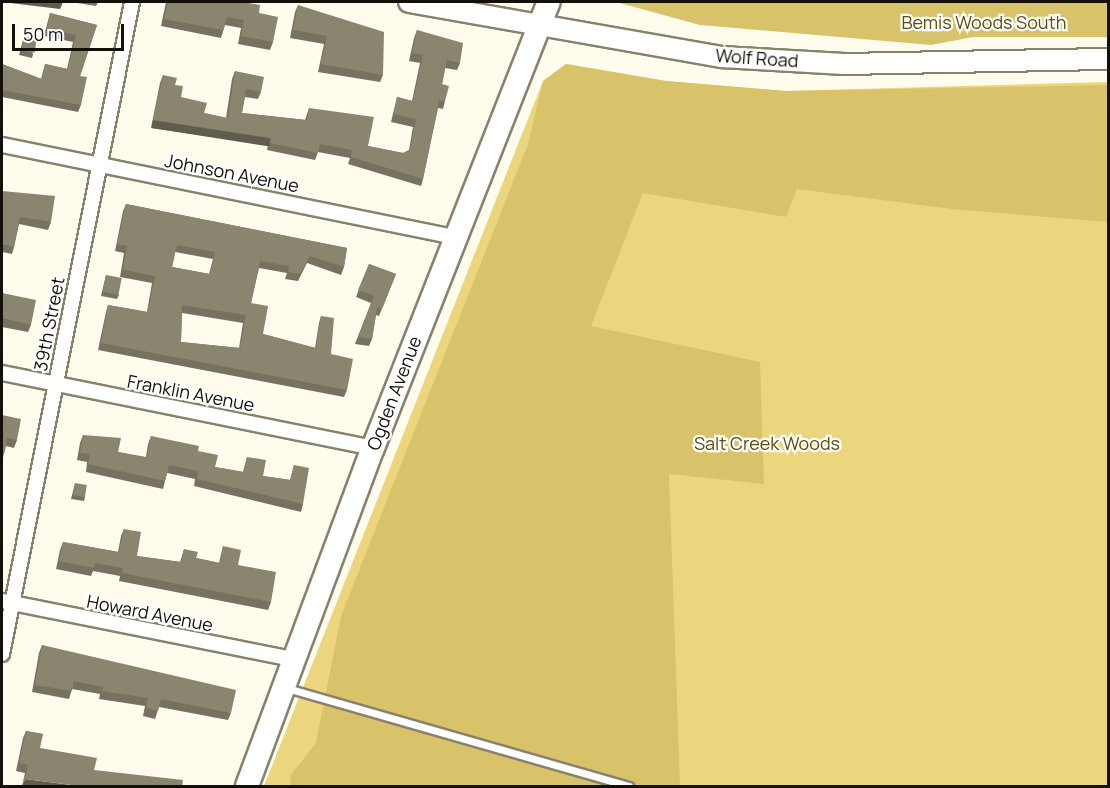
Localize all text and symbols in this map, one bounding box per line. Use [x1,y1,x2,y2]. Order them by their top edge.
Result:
park label: Bemis Woods South [902,11,1066,33]
scale bar [15,12,128,50]
text: 50 m [23,22,63,46]
street label: Wolf Road [715,44,799,72]
street label: Johnson Avenue [163,149,301,197]
street label: 39th Street [29,275,69,373]
street label: Ogden Avenue [362,333,426,453]
street label: Franklin Avenue [126,370,256,416]
park label: Salt Creek Woods [694,432,840,454]
street label: Howard Avenue [85,590,215,636]

